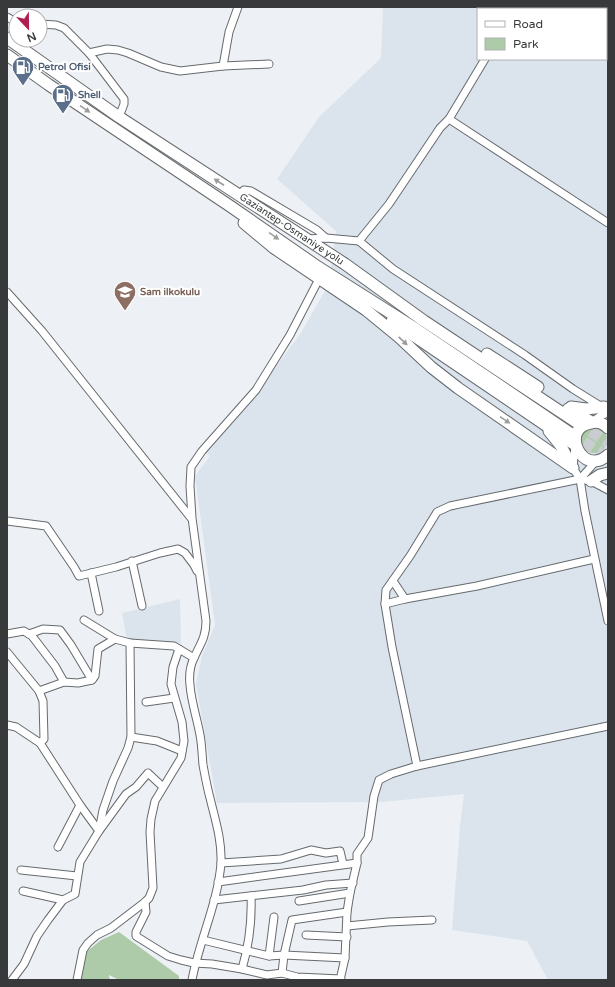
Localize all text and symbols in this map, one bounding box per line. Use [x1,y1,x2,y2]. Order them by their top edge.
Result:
north arrow [8,8,48,48]
legend [477,8,607,60]
text: Road [513,17,543,31]
text: N [25,29,38,44]
text: Park [513,37,539,51]
fuel station icon: Petrol Ofisi [10,54,36,87]
place label: Petrol Ofisi [38,61,91,73]
fuel station icon: Shell [50,82,76,115]
place label: Shell [78,89,101,101]
one-way arrow [80,105,90,113]
one-way arrow [213,178,224,185]
street label: Gaziantep-Osmaniye yolu [237,191,346,268]
one-way arrow [269,232,279,240]
school or university icon: Sam ilkokulu [112,279,138,312]
place label: Sam ilkokulu [140,286,200,298]
one-way arrow [398,336,408,346]
one-way arrow [500,417,511,424]

